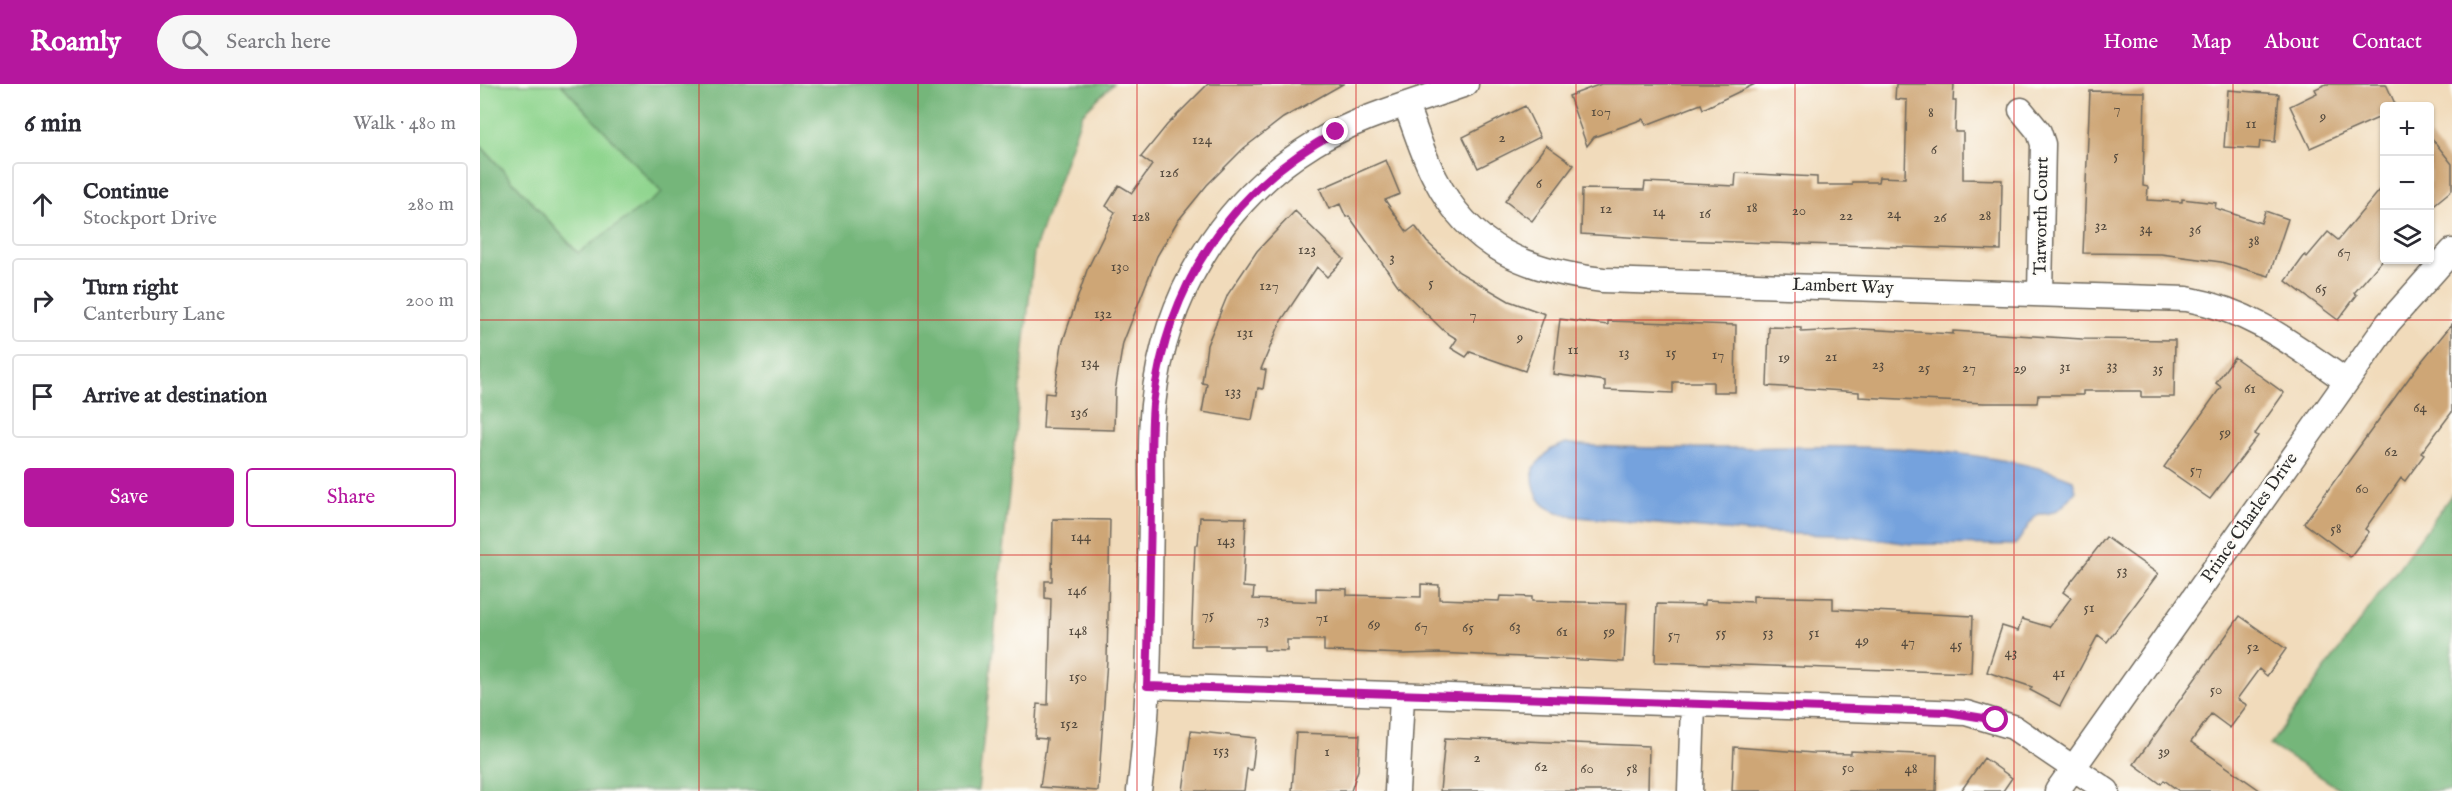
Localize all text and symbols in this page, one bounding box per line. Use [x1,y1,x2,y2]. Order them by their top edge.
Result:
search box [157,15,577,69]
text: Roamly [30,25,121,60]
icon: search [178,26,211,59]
text: Search here [226,28,331,56]
text: Home [2103,29,2158,56]
text: Map [2191,29,2231,56]
text: About [2264,29,2319,56]
text: Contact [2352,29,2422,56]
house number: 7 [2113,99,2121,118]
house number: 107 [1591,102,1611,121]
map controls [2380,102,2434,264]
button: + [2380,102,2434,156]
house number: 8 [1928,103,1934,122]
text: 6 min [24,107,82,140]
house number: 9 [2319,107,2326,126]
text: Walk · 480 m [353,111,456,136]
house number: 11 [2245,114,2257,133]
route end [1322,118,1348,144]
house number: 2 [1498,128,1506,147]
house number: 124 [1192,130,1213,149]
house number: 6 [1931,140,1938,159]
house number: 5 [2113,146,2119,165]
button: − [2380,156,2434,210]
street label: Tarworth Court [2029,157,2055,275]
house number: 126 [1160,163,1179,182]
house number: 6 [1536,174,1543,193]
text: Continue [83,178,169,206]
icon: ahead [26,188,59,221]
text: 280 m [407,192,454,217]
house number: 18 [1746,198,1758,217]
house number: 12 [1600,199,1612,218]
house number: 20 [1792,201,1806,220]
house number: 14 [1653,202,1666,221]
house number: 16 [1699,204,1712,223]
house number: 24 [1887,204,1902,223]
text: Stockport Drive [83,206,217,231]
house number: 22 [1839,206,1853,225]
house number: 28 [1979,206,1992,225]
house number: 128 [1132,207,1150,226]
house number: 26 [1933,208,1947,227]
button: layers [2380,210,2434,264]
house number: 32 [2095,216,2107,235]
house number: 34 [2140,219,2153,238]
house number: 36 [2189,220,2202,239]
house number: 38 [2248,231,2260,250]
house number: 123 [1298,240,1316,259]
house number: 67 [2337,243,2351,262]
house number: 3 [1389,248,1395,267]
house number: 130 [1111,257,1129,276]
house number: 5 [1428,273,1434,292]
text: Turn right [83,274,178,302]
street label: Lambert Way [1792,274,1894,300]
house number: 127 [1259,276,1279,295]
house number: 65 [2315,279,2327,298]
icon: right [26,284,59,317]
text: 200 m [405,288,454,313]
text: Canterbury Lane [83,302,225,327]
house number: 132 [1094,304,1112,323]
house number: 7 [1469,305,1477,324]
house number: 131 [1237,323,1253,342]
house number: 9 [1516,328,1523,347]
house number: 11 [1567,340,1579,359]
house number: 13 [1618,343,1630,362]
house number: 15 [1665,343,1677,362]
house number: 17 [1712,345,1724,364]
house number: 21 [1825,347,1837,366]
house number: 19 [1778,348,1790,367]
house number: 134 [1081,353,1100,372]
house number: 23 [1872,355,1884,374]
house number: 33 [2106,356,2118,375]
house number: 31 [2059,357,2071,376]
house number: 25 [1918,358,1931,377]
house number: 27 [1962,358,1976,377]
house number: 29 [2013,359,2027,378]
house number: 35 [2152,359,2164,378]
house number: 61 [2244,379,2256,398]
icon: arrive [26,380,59,413]
text: Arrive at destination [83,382,267,410]
house number: 133 [1225,382,1241,401]
house number: 64 [2413,398,2427,417]
house number: 136 [1070,403,1088,422]
house number: 59 [2219,423,2231,442]
house number: 62 [2384,442,2398,461]
street label: Prince Charles Drive [2197,449,2303,587]
house number: 57 [2190,460,2202,479]
button: Save [24,468,234,527]
button: Share [246,468,456,527]
house number: 60 [2355,479,2369,498]
house number: 58 [2330,519,2342,538]
house number: 144 [1071,527,1092,546]
house number: 143 [1217,531,1235,550]
house number: 53 [2116,561,2128,580]
house number: 146 [1067,581,1087,600]
house number: 51 [2083,598,2095,617]
house number: 75 [1202,605,1215,624]
house number: 71 [1316,608,1328,627]
house number: 73 [1257,610,1269,629]
house number: 69 [1368,615,1380,634]
house number: 67 [1414,617,1428,636]
house number: 63 [1509,617,1521,636]
house number: 65 [1462,618,1474,637]
house number: 148 [1069,621,1088,640]
house number: 61 [1556,622,1568,641]
house number: 59 [1603,622,1615,641]
house number: 55 [1716,623,1727,642]
house number: 53 [1762,623,1774,642]
house number: 51 [1808,623,1820,642]
house number: 57 [1668,625,1680,644]
house number: 49 [1855,631,1869,650]
house number: 47 [1901,632,1915,651]
house number: 45 [1950,635,1963,654]
house number: 52 [2247,637,2259,656]
house number: 43 [2005,643,2017,662]
house number: 41 [2053,663,2065,682]
house number: 150 [1069,667,1087,686]
house number: 50 [2210,680,2222,699]
route start [1982,706,2008,732]
house number: 152 [1060,714,1078,733]
house number: 153 [1213,741,1229,760]
house number: 1 [1324,742,1330,761]
house number: 39 [2158,742,2170,761]
house number: 2 [1473,748,1481,767]
house number: 62 [1534,757,1548,776]
house number: 50 [1842,758,1854,777]
house number: 60 [1580,759,1594,778]
house number: 58 [1626,759,1638,778]
house number: 48 [1904,759,1918,778]

